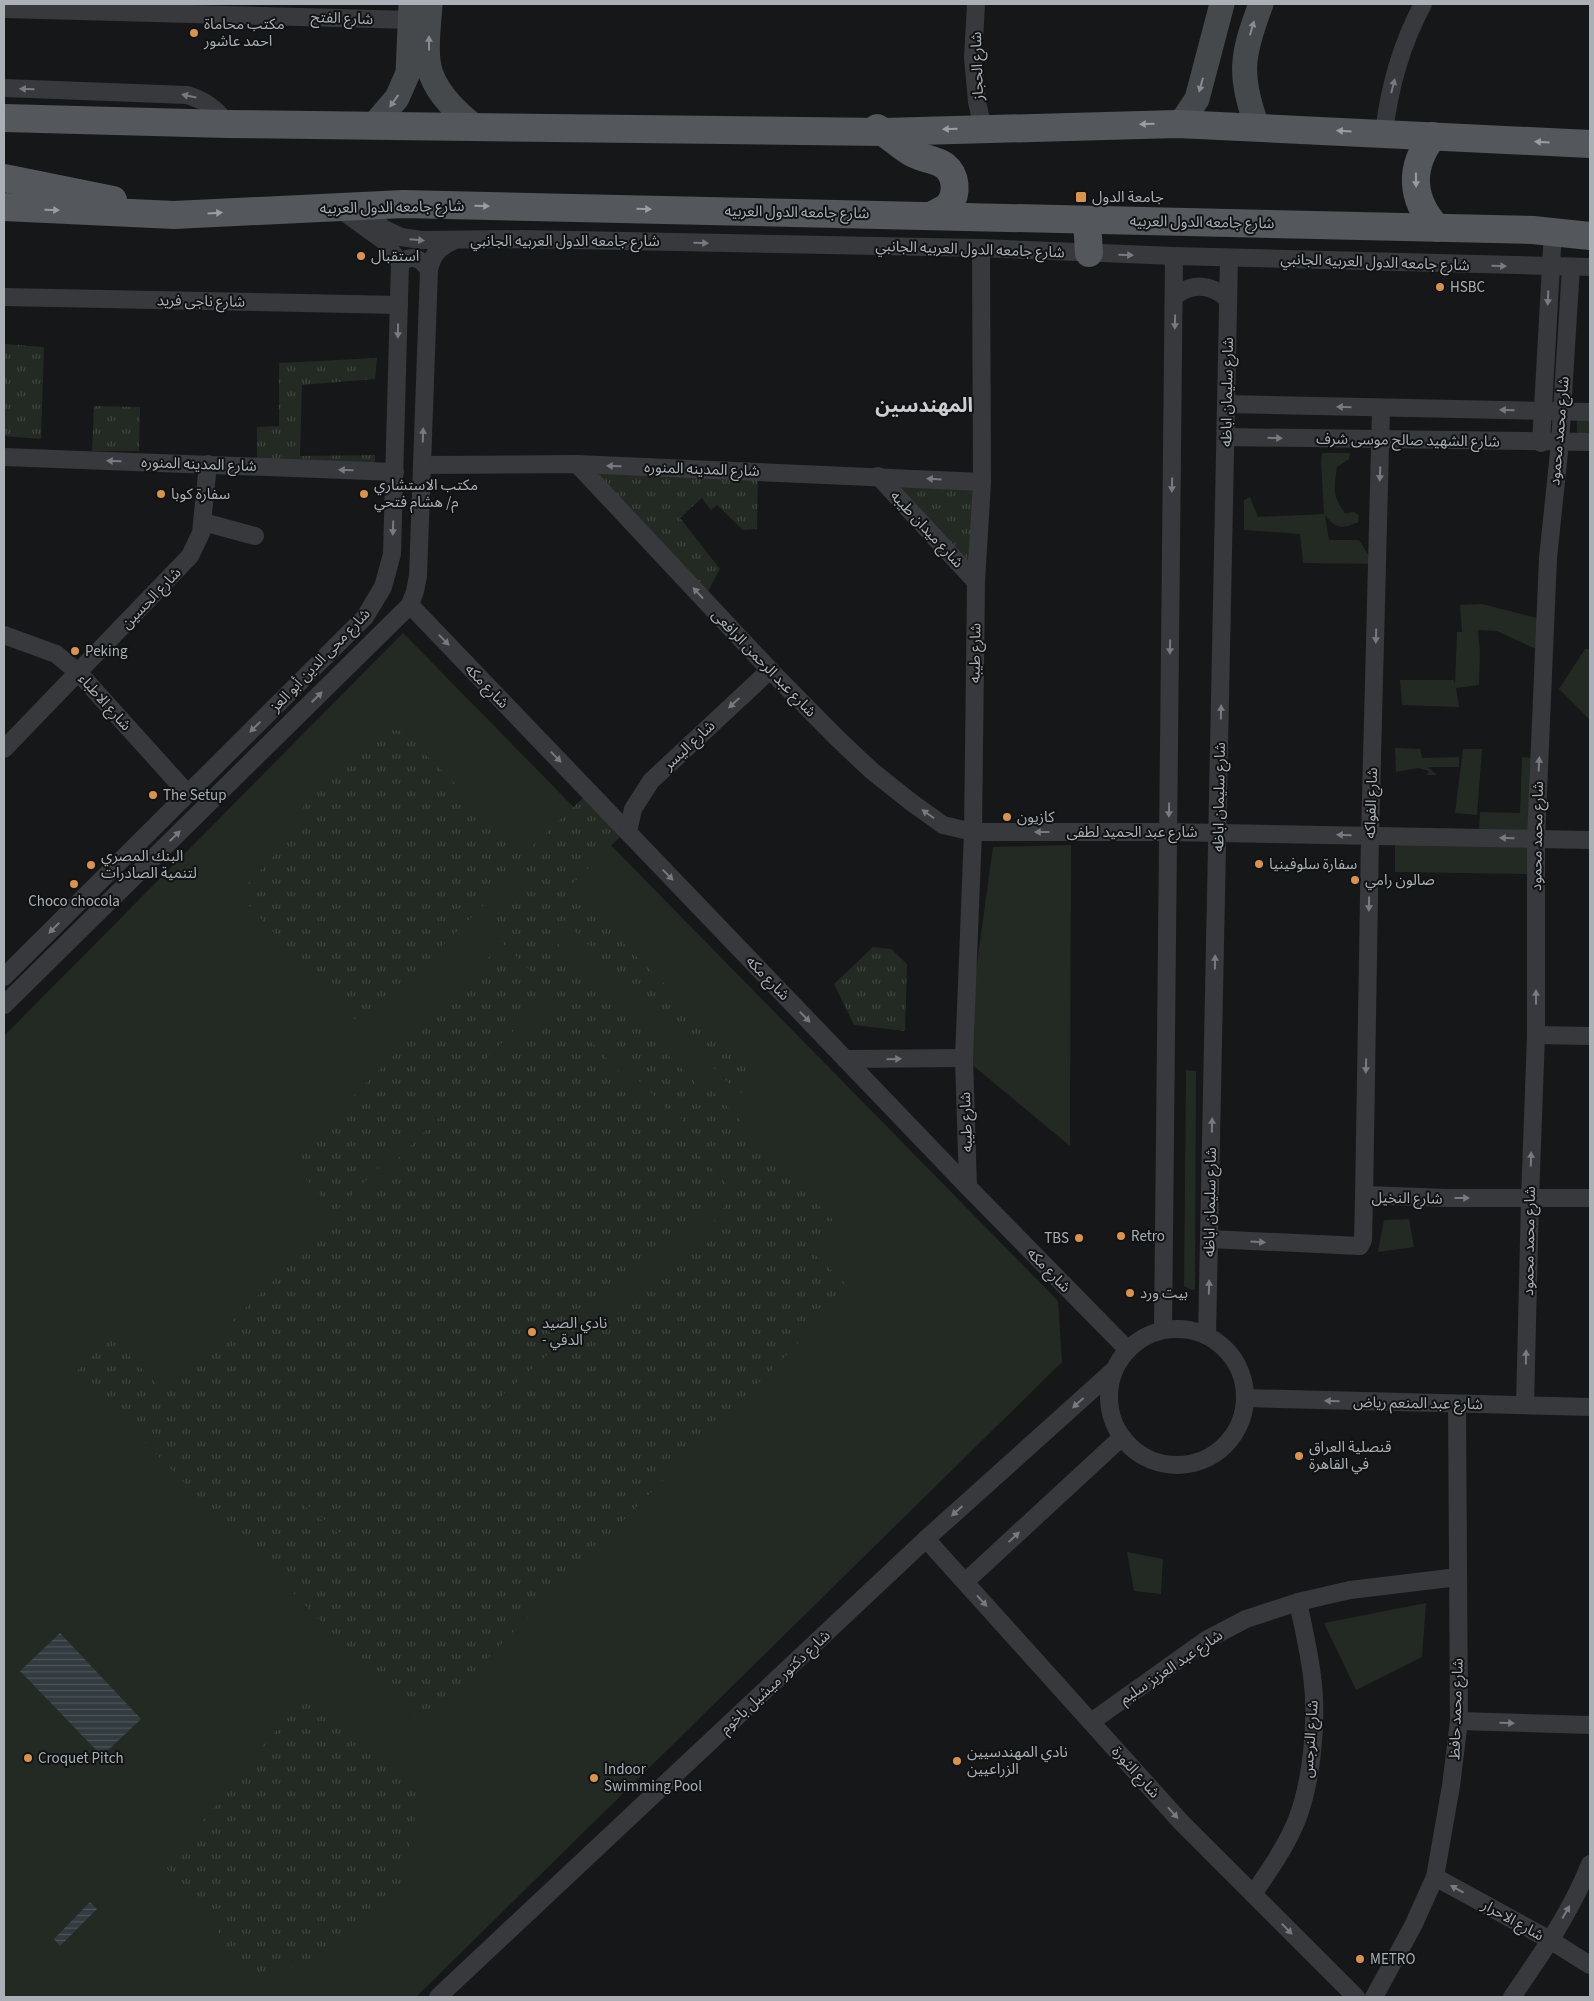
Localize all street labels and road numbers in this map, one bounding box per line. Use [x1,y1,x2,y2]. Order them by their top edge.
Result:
street label: شارع الفتح [310,7,374,31]
street label: شارع الحجاز [966,31,990,102]
street label: شارع جامعه الدول العربيه [319,196,465,220]
street label: شارع جامعه الدول العربيه [724,201,870,225]
street label: شارع جامعه الدول العربيه [1129,211,1275,235]
street label: شارع جامعه الدول العربيه الجانبي [470,231,660,253]
street label: شارع جامعه الدول العربيه الجانبي [875,236,1065,264]
street label: شارع جامعه الدول العربيه الجانبي [1280,249,1470,277]
street label: شارع ناجى فريد [157,290,245,314]
street label: شارع سليمان اباظه [1216,337,1240,447]
street label: شارع محمد محمود [1544,375,1576,487]
street label: شارع الشهيد صالح موسى شرف [1316,428,1500,454]
street label: شارع المدينه المنوره [141,452,257,478]
street label: شارع المدينه المنوره [644,457,760,483]
street label: شارع ميدان طيبه [885,486,968,573]
street label: شارع الحسين [117,563,187,635]
street label: شارع محى الدين أبو العز [265,604,376,718]
street label: شارع عبد الرحمن الرافعى [706,605,821,723]
street label: شارع طيبه [964,622,988,683]
street label: شارع مكه [459,659,513,714]
street label: شارع الاطباء [73,669,136,736]
street label: شارع اليسر [658,716,721,776]
street label: شارع سليمان اباظه [1208,742,1232,852]
street label: شارع الفواكه [1360,767,1384,839]
street label: شارع محمد محمود [1526,781,1550,891]
street label: شارع عبد الحميد لطفى [1066,822,1198,844]
street label: شارع مكه [740,951,794,1006]
street label: شارع طيبه [955,1091,979,1153]
street label: شارع سليمان اباظه [1199,1147,1223,1257]
street label: شارع محمد محمود [1518,1186,1542,1296]
street label: شارع النخيل [1371,1187,1443,1211]
street label: شارع مكه [1021,1243,1075,1298]
street label: شارع عبد المنعم رياض [1353,1392,1483,1416]
street label: شارع دكتور ميشيل باخوم [715,1625,836,1740]
street label: شارع عبد العزيز سليم [1115,1625,1228,1711]
street label: شارع محمد حافظ [1444,1658,1470,1760]
street label: شارع النرجس [1297,1699,1325,1779]
street label: شارع الثورة [1106,1742,1165,1804]
street label: شارع الاحرار [1477,1894,1548,1947]

